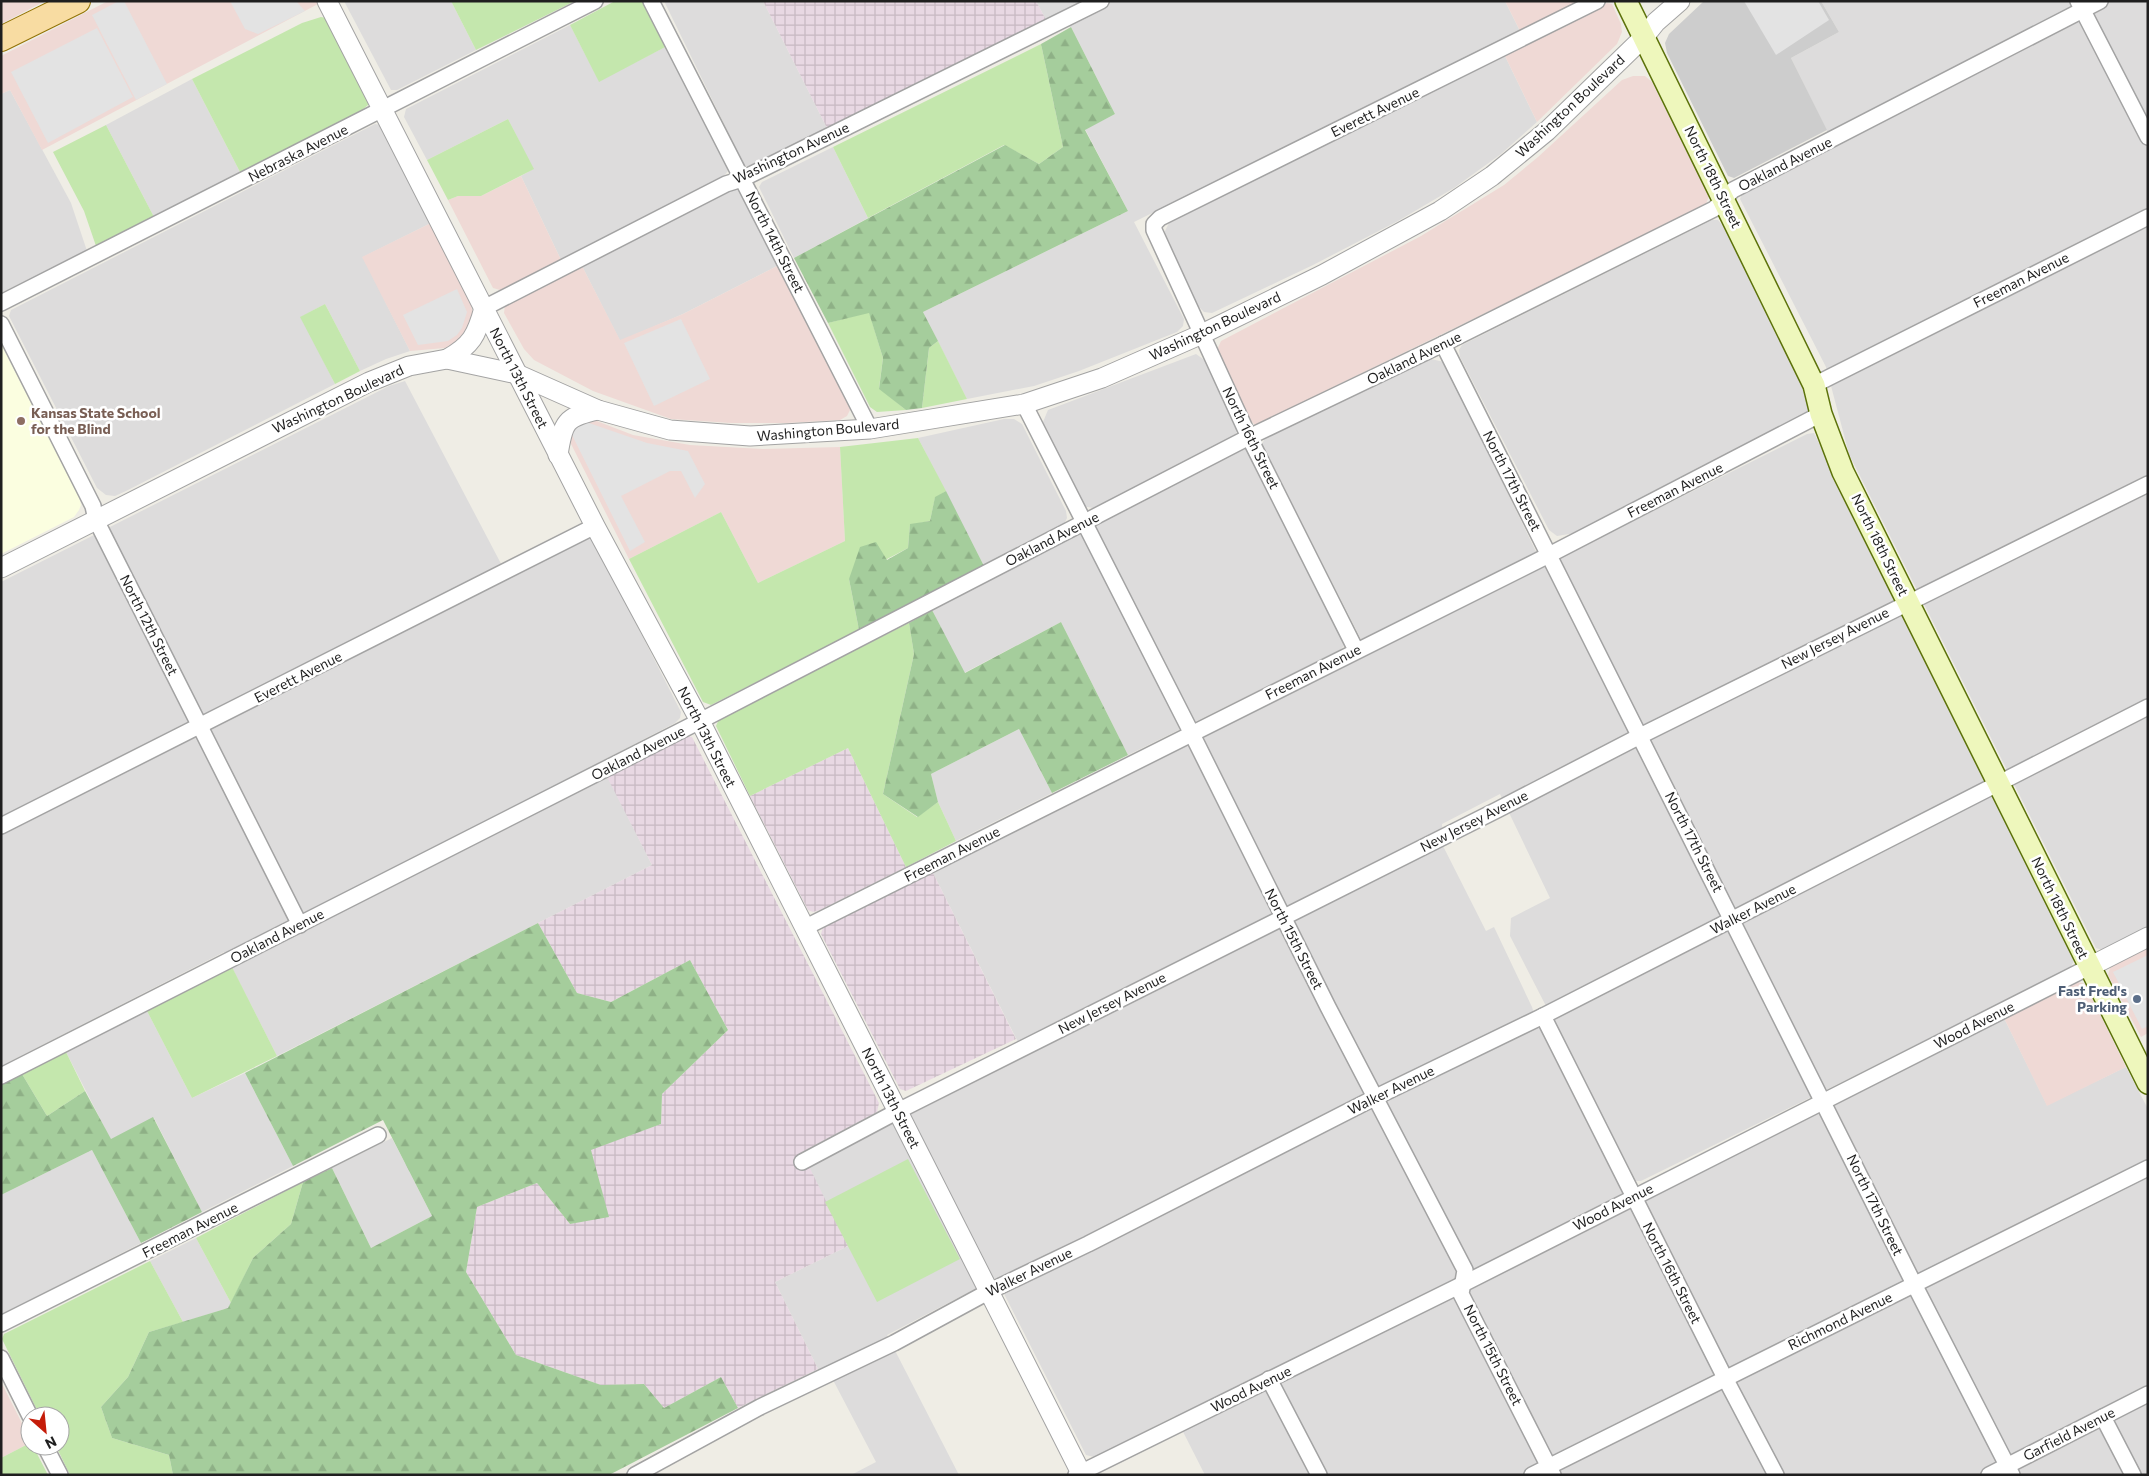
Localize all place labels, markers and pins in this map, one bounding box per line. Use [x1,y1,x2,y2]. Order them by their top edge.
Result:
place label: Kansas State School for the Blind [31,404,161,437]
marker: Kansas State School for the Blind [15,415,27,427]
place label: Fast Fred's Parking [2058,982,2127,1015]
marker: Fast Fred's Parking [2131,993,2143,1005]

